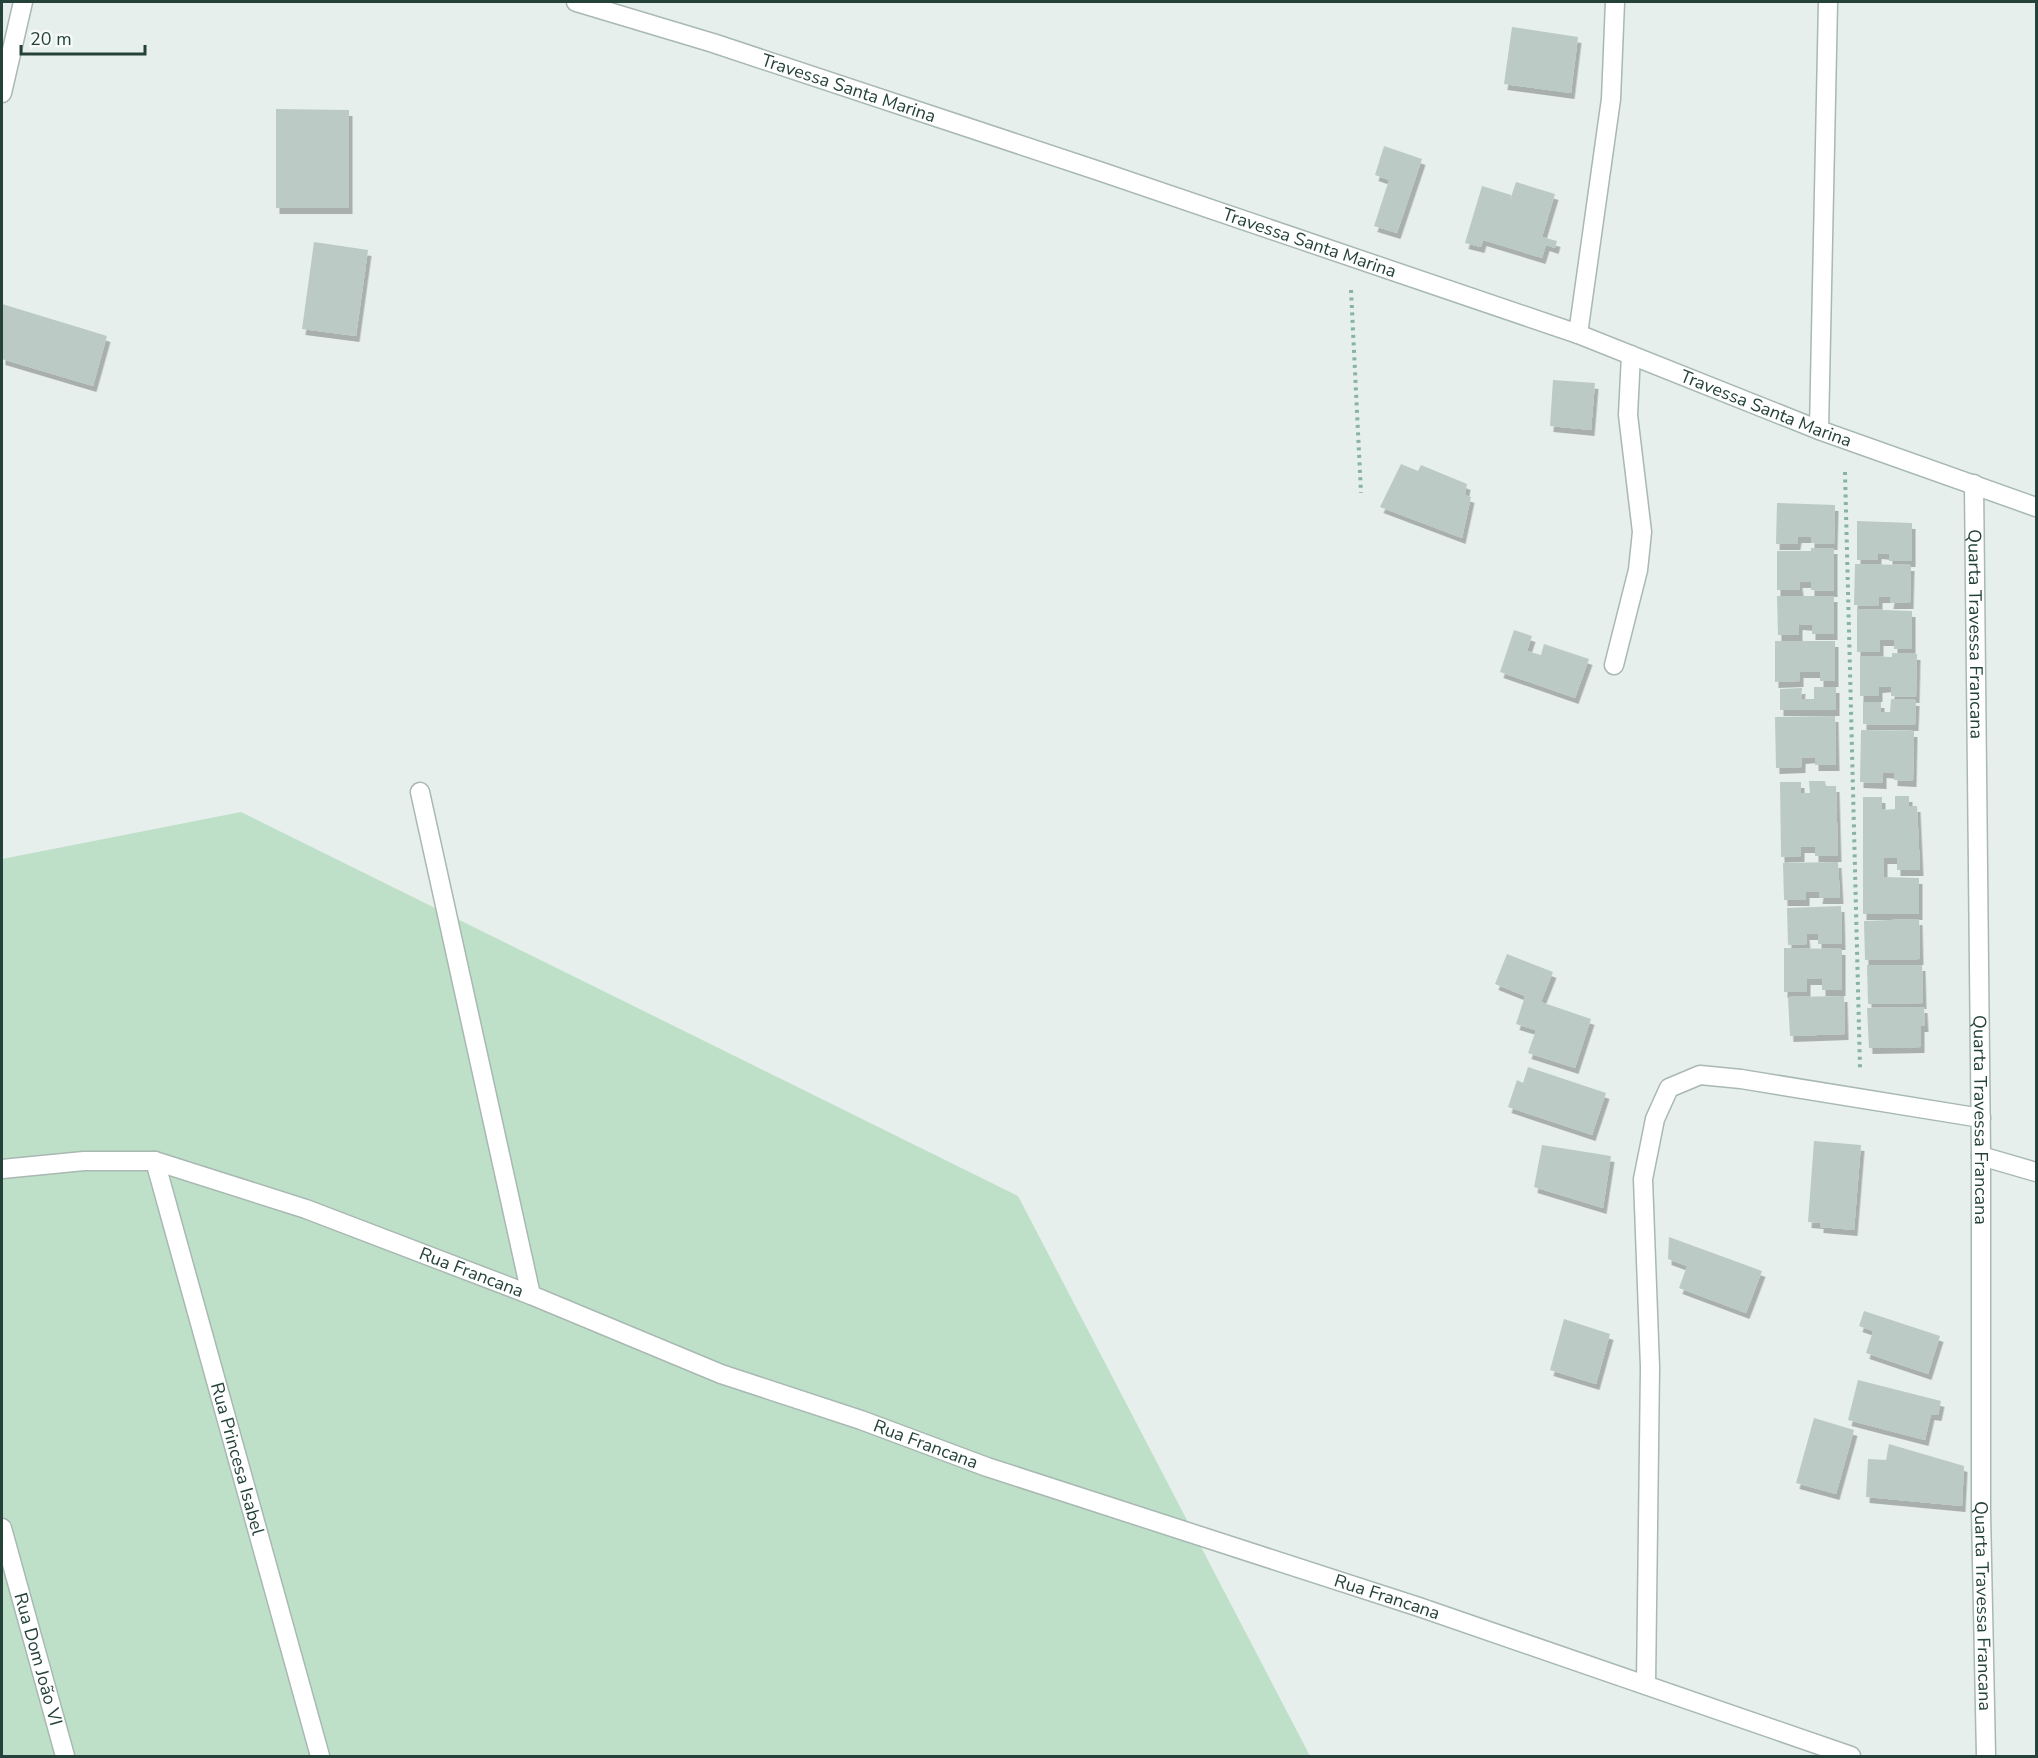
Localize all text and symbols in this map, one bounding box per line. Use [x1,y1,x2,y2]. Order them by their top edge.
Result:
scale bar [21,18,146,56]
text: 20 m [30,27,72,51]
street label: Travessa Santa Marina [758,48,939,128]
street label: Travessa Santa Marina [1219,202,1400,283]
street label: Travessa Santa Marina [1677,364,1855,453]
street label: Quarta Travessa Francana [1962,529,1989,739]
street label: Quarta Travessa Francana [1968,1015,1993,1225]
street label: Rua Francana [416,1241,527,1303]
street label: Rua Princesa Isabel [205,1380,270,1538]
street label: Rua Francana [870,1414,981,1475]
street label: Quarta Travessa Francana [1969,1501,1997,1711]
street label: Rua Francana [1331,1568,1443,1625]
street label: Rua Dom João VI [8,1590,68,1728]

